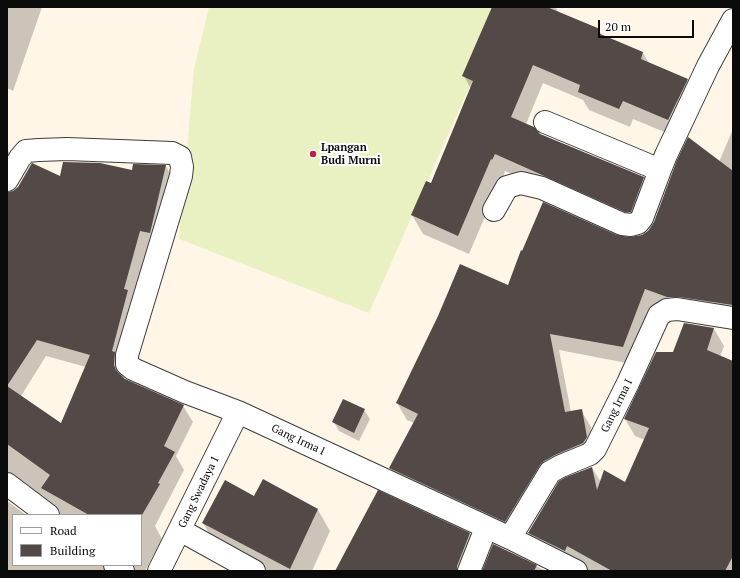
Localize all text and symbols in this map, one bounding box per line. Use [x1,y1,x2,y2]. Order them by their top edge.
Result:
scale bar [600,12,696,38]
text: 20 m [605,19,631,34]
place label: Lpangan Budi Murni [321,141,381,167]
marker: Lpangan Budi Murni [308,149,318,159]
street label: Gang Irma I [598,377,636,435]
street label: Gang Irma I [269,422,327,458]
street label: Gang Swadaya 1 [176,454,222,530]
legend [12,514,142,566]
text: Road [50,523,77,538]
text: Building [50,543,95,558]

